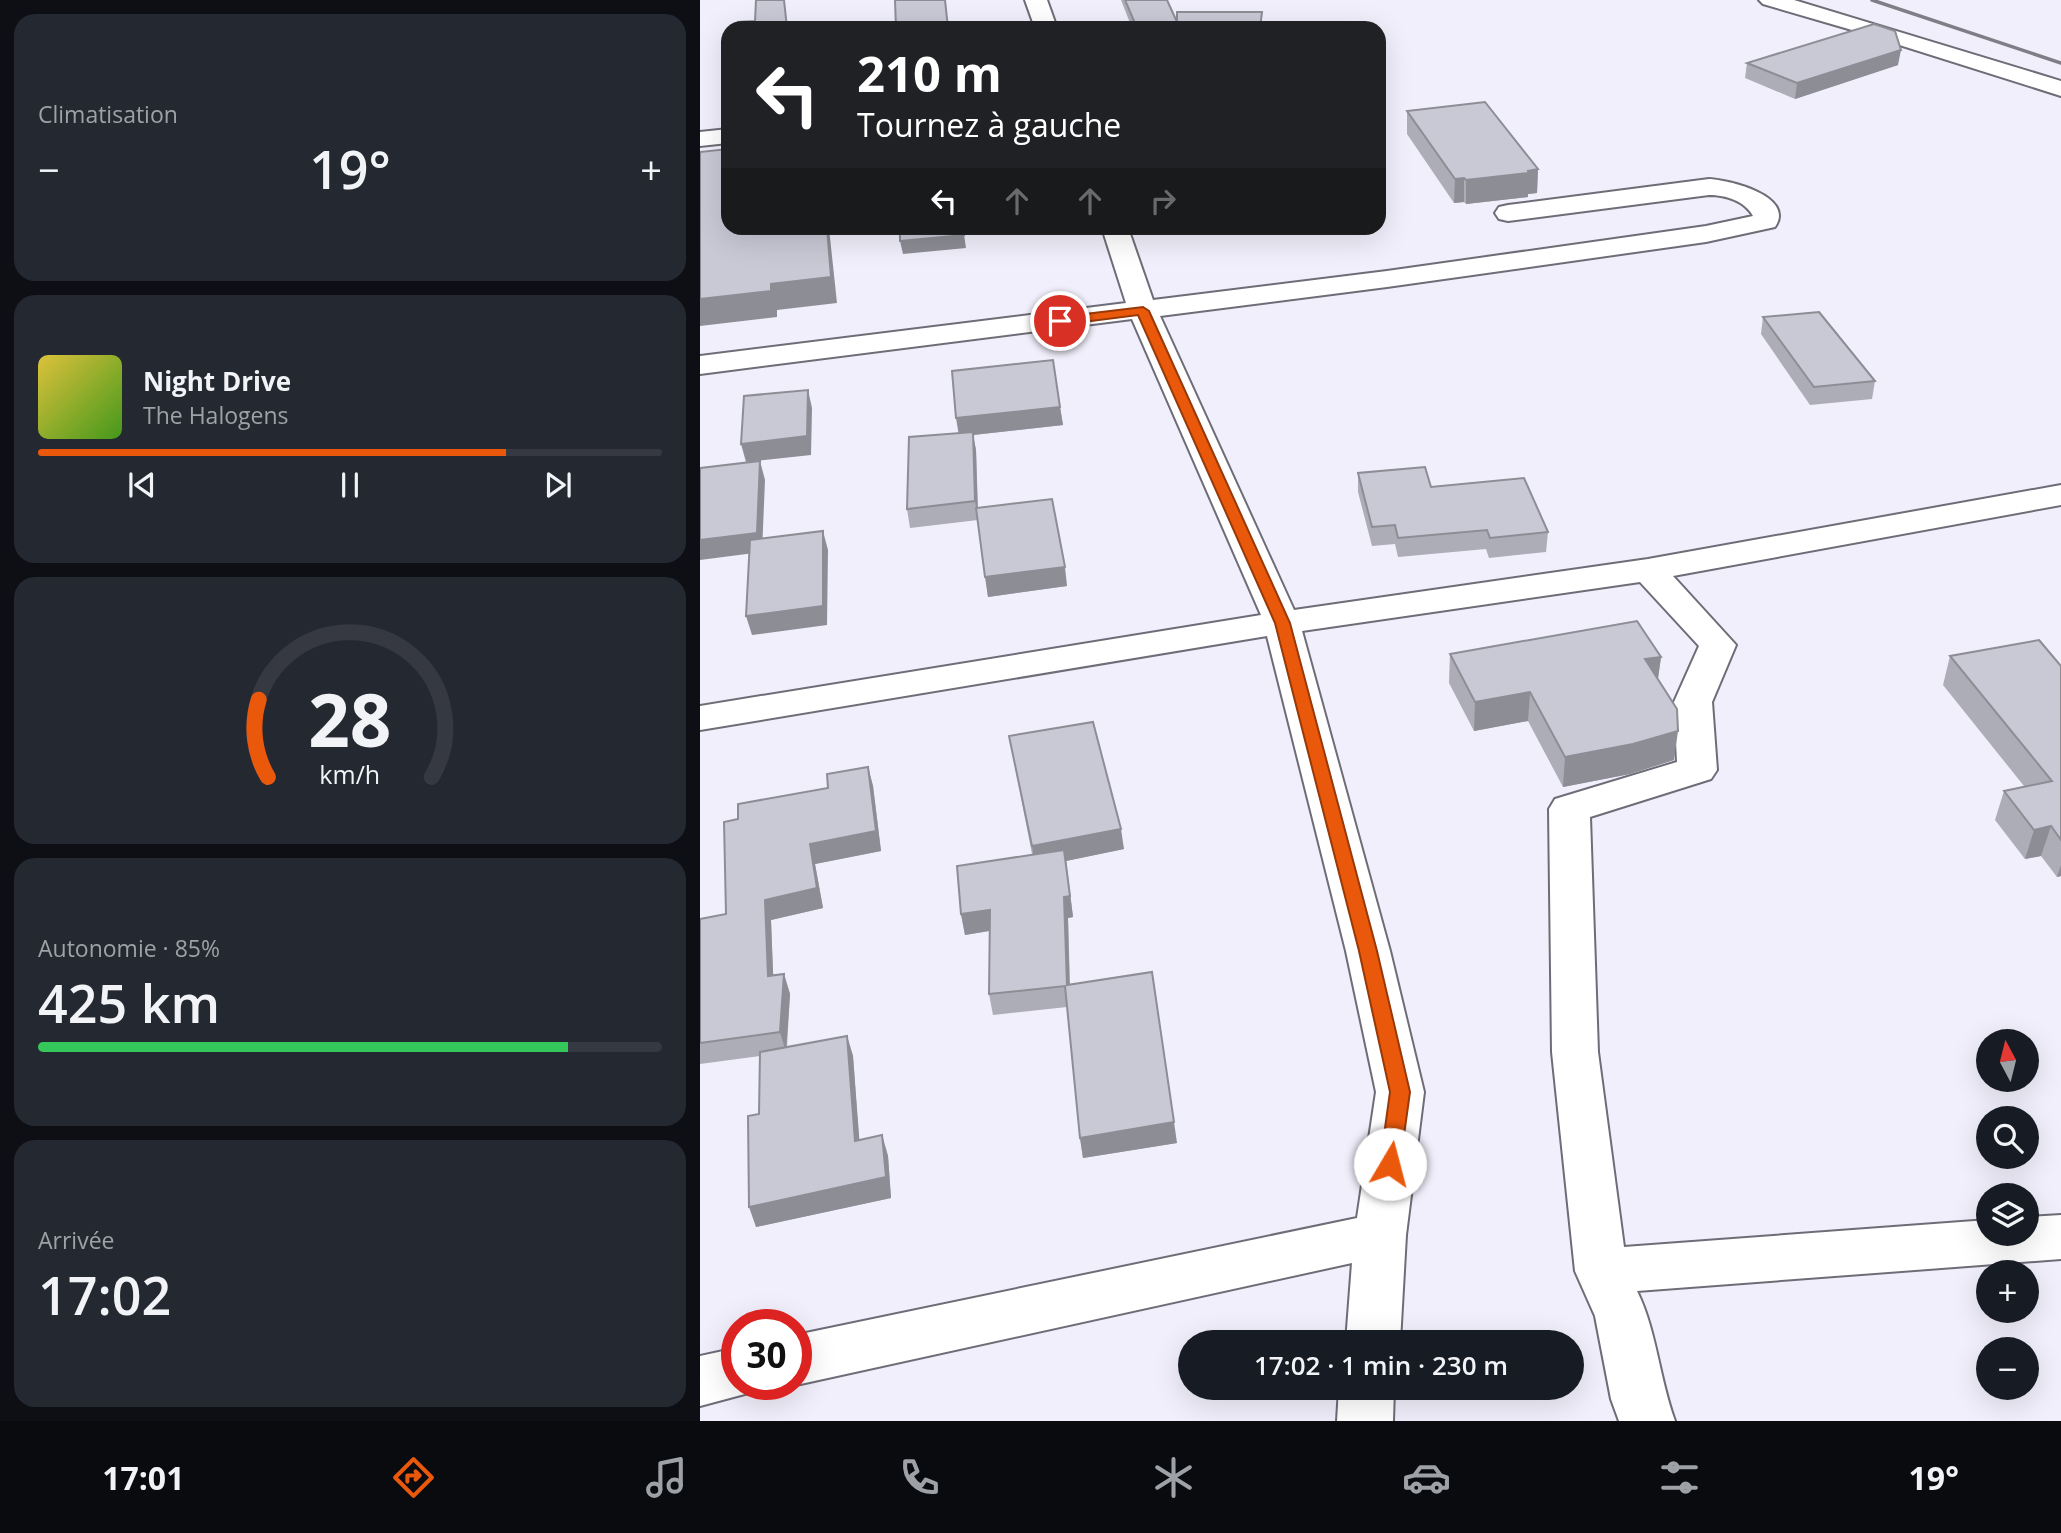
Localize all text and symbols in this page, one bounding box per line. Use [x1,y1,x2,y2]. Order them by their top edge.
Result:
text: 210 m [857,40,1002,106]
icon: left [742,49,833,140]
text: Climatisation [38,98,178,130]
text: Tournez à gauche [857,103,1121,146]
text: 19° [309,133,391,204]
text: − [38,143,60,195]
text: + [640,143,662,195]
icon: left [925,182,963,220]
icon: ahead [998,182,1036,220]
icon: ahead [1071,182,1109,220]
icon: right [1144,182,1182,220]
pin [1030,291,1090,351]
icon: arrive [1041,302,1079,340]
text: Night Drive [143,363,291,399]
text: The Halogens [143,399,289,431]
icon: previous [123,466,161,504]
icon: pause [331,466,369,504]
icon: next [539,466,577,504]
text: 28 [308,669,392,768]
text: km/h [320,756,380,790]
text: Autonomie · 85% [38,932,220,964]
text: 425 km [38,967,220,1038]
north arrow [1976,1029,2039,1092]
map controls [1976,1029,2039,1400]
button: search [1976,1106,2039,1169]
position arrow [1353,1127,1427,1201]
button: layers [1976,1183,2039,1246]
text: Arrivée [38,1224,114,1256]
text: 17:02 [38,1259,171,1330]
button: + [1976,1260,2039,1323]
speed limit sign: 30 [721,1309,812,1400]
button: − [1976,1337,2039,1400]
text: 17:02 · 1 min · 230 m [1254,1347,1508,1383]
icon: directions [389,1453,438,1502]
icon: music [642,1453,691,1502]
icon: phone [895,1453,944,1502]
icon: climate [1149,1453,1198,1502]
icon: car [1402,1453,1451,1502]
icon: filters [1655,1453,1704,1502]
text: 17:01 [102,1456,184,1499]
text: 19° [1909,1456,1959,1499]

